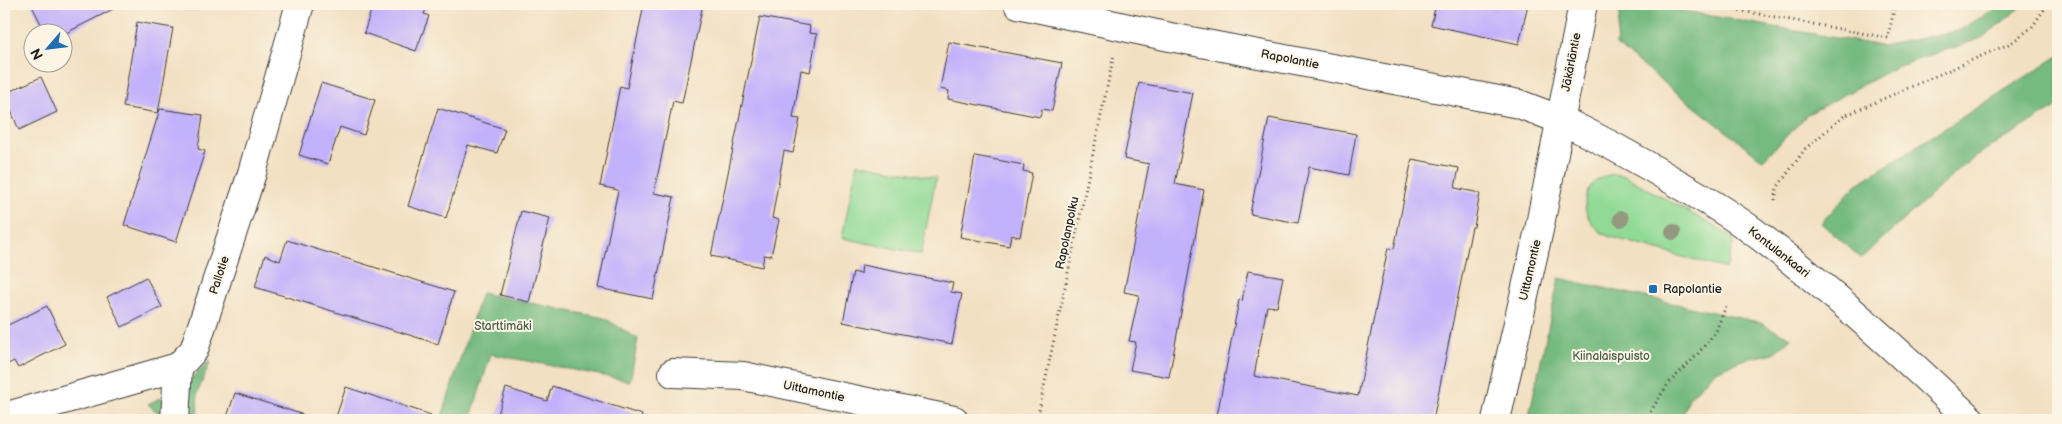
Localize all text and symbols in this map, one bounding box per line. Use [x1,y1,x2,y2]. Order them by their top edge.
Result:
north arrow [22,22,72,72]
street label: Jäkärläntie [1558,32,1585,93]
text: N [27,45,47,63]
street label: Rapolantie [1260,47,1320,72]
street label: Rapolanpolku [1052,195,1083,271]
street label: Kontulankaari [1745,224,1813,281]
street label: Uittamontie [1516,238,1545,302]
street label: Pallotie [206,254,233,296]
place label: Rapolantie [1663,282,1722,297]
marker: Rapolantie [1647,283,1659,295]
park label: Starttimäki [474,319,532,334]
park label: Kiinalaispuisto [1572,349,1650,364]
street label: Uittamontie [782,378,846,405]

